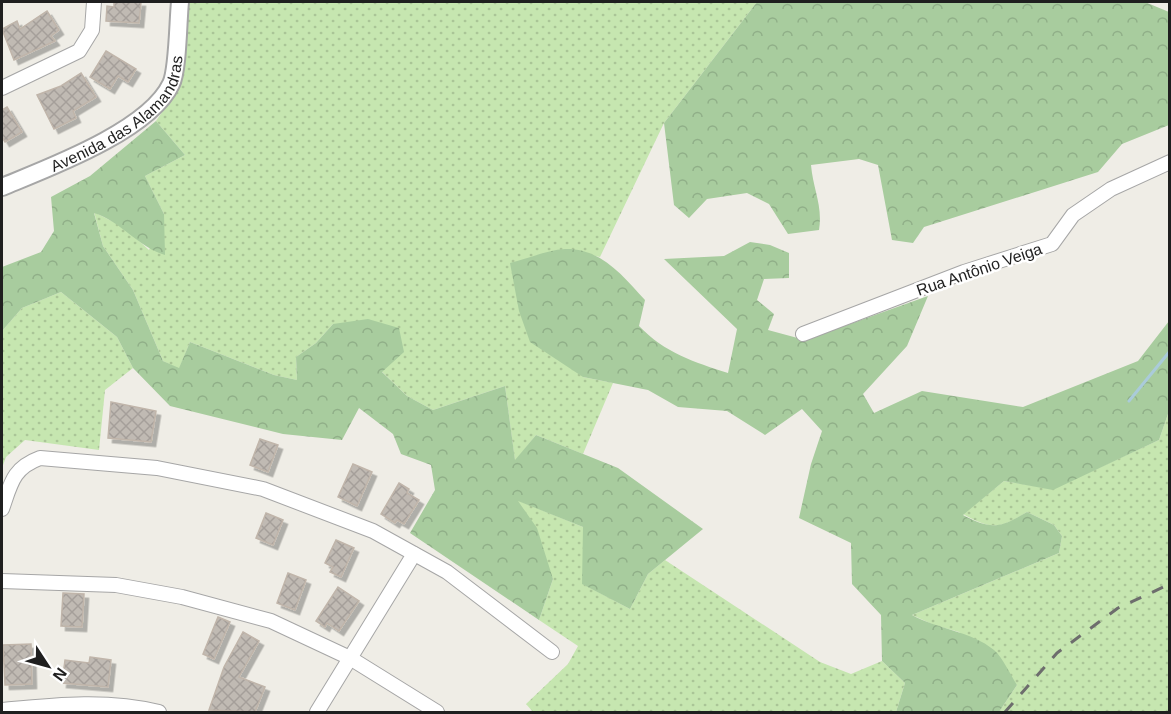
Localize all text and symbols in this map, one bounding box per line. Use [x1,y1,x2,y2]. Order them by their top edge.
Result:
street label: Avenida das Alamandras [48,55,185,175]
street label: Rua Antônio Veiga [914,240,1044,299]
north arrow [18,636,78,696]
text: N [49,665,70,684]

